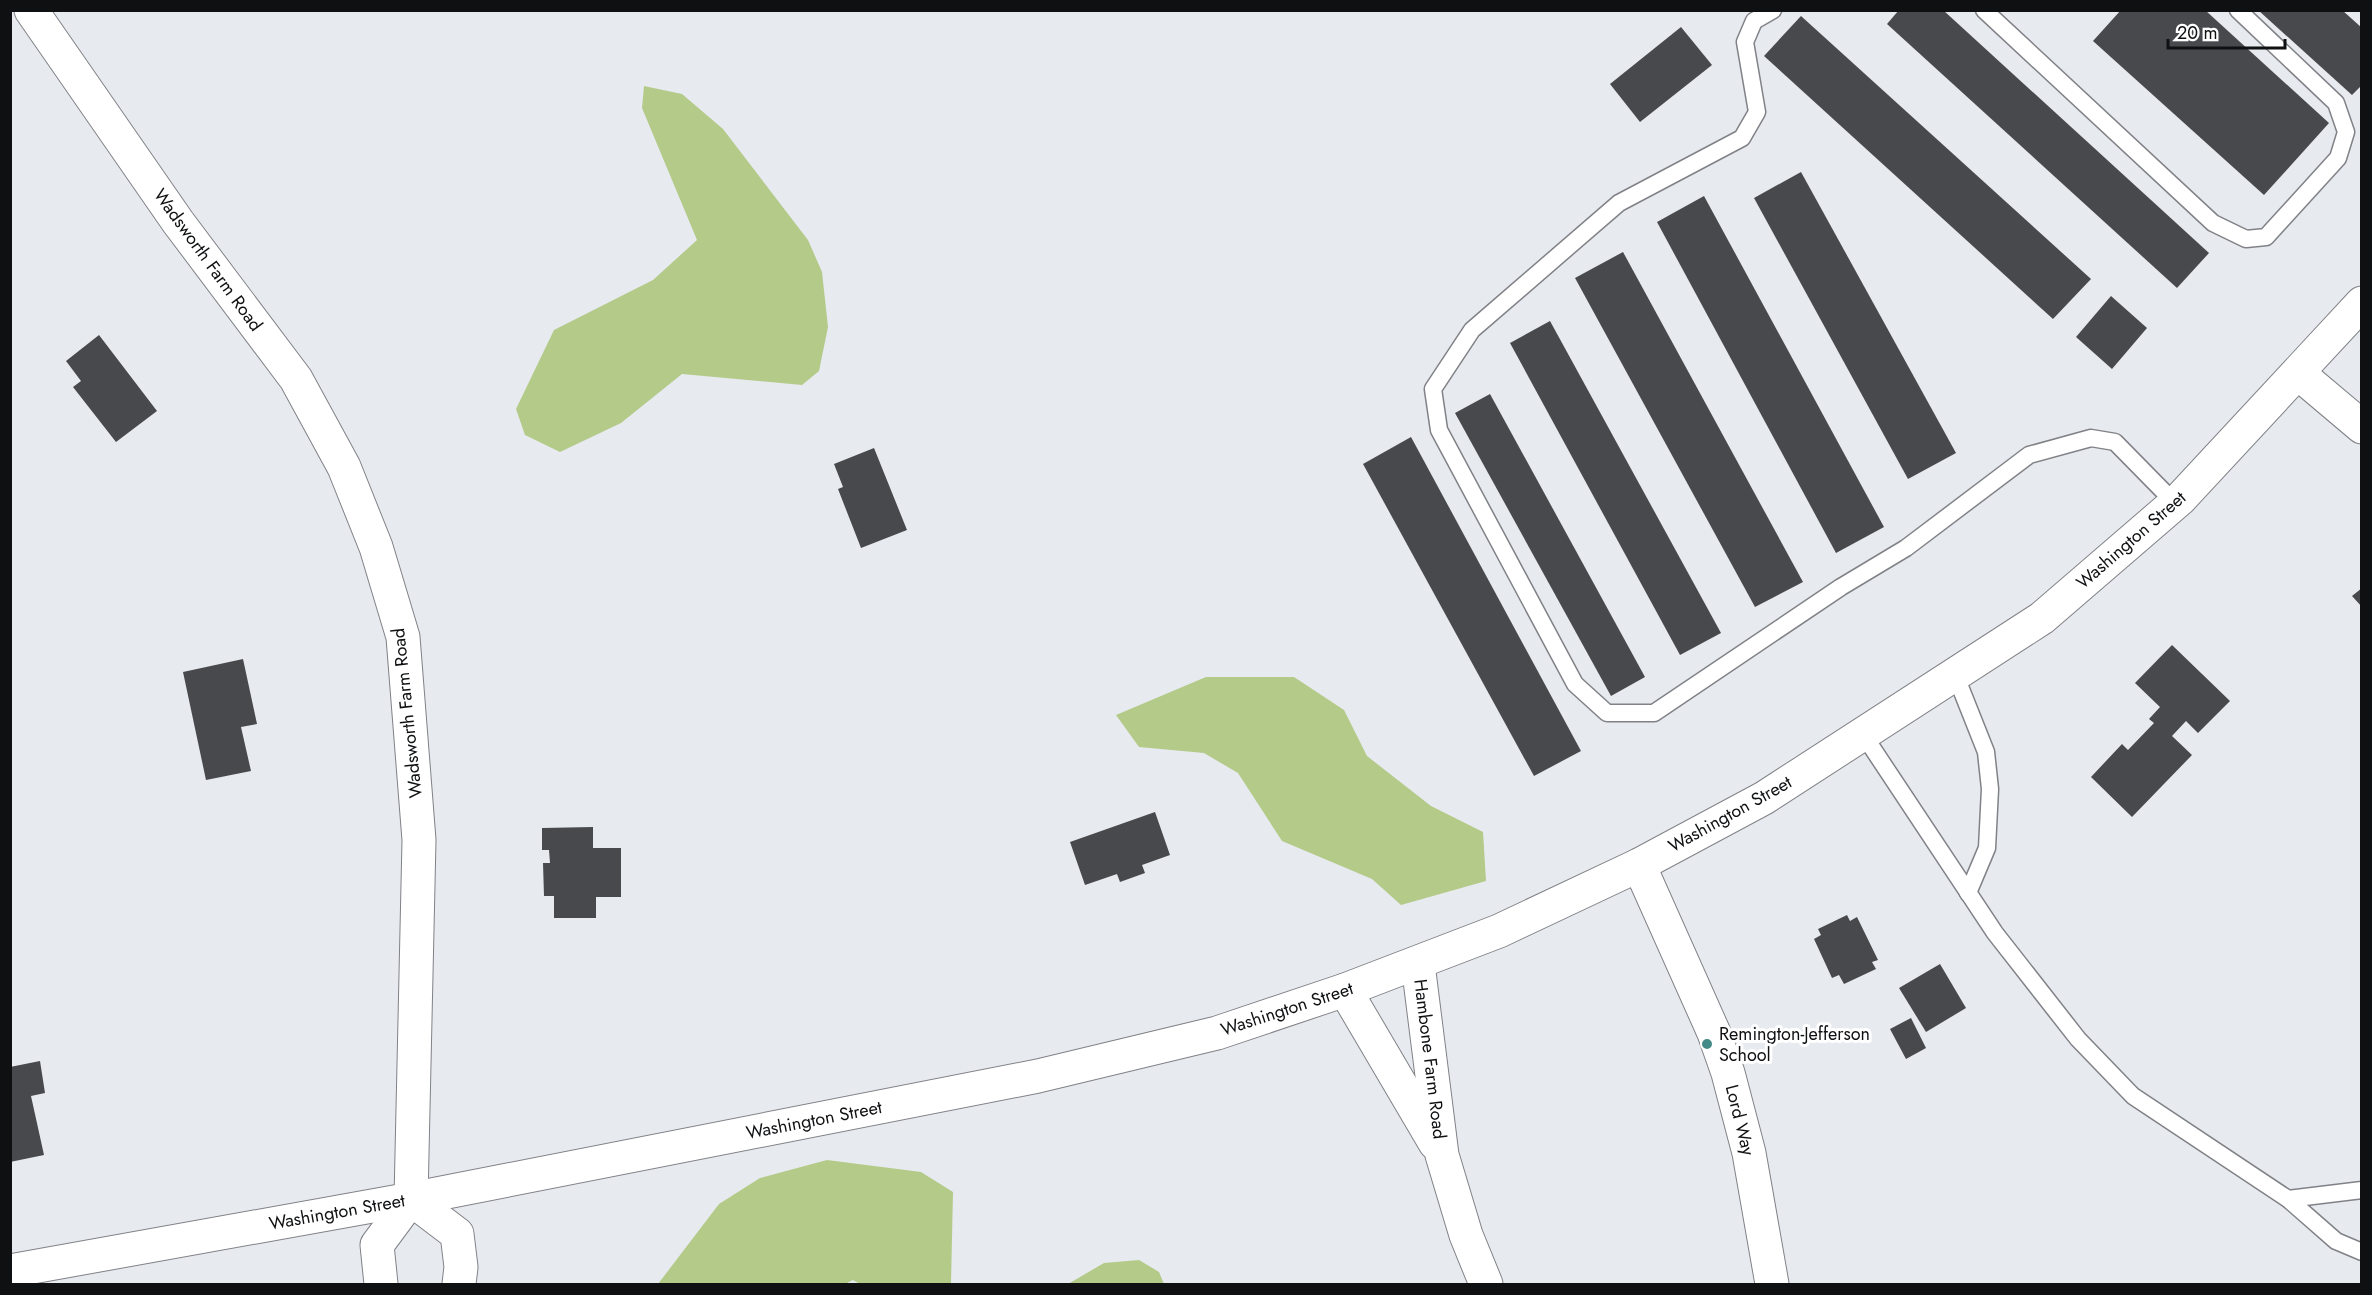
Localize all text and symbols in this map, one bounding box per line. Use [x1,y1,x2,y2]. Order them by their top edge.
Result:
scale bar [2168,12,2285,50]
text: 20 m [2177,20,2217,46]
street label: Wadsworth Farm Road [147,183,269,337]
street label: Washington Street [2071,485,2192,595]
street label: Wadsworth Farm Road [385,627,429,799]
street label: Washington Street [1663,769,1797,859]
street label: Washington Street [1217,975,1357,1043]
street label: Hambone Farm Road [1407,977,1453,1141]
place label: Remington-Jefferson School [1719,1021,1870,1068]
marker: Remington-Jefferson School [1700,1037,1714,1051]
street label: Lord Way [1719,1082,1761,1158]
street label: Washington Street [744,1094,885,1146]
street label: Washington Street [267,1187,408,1237]

